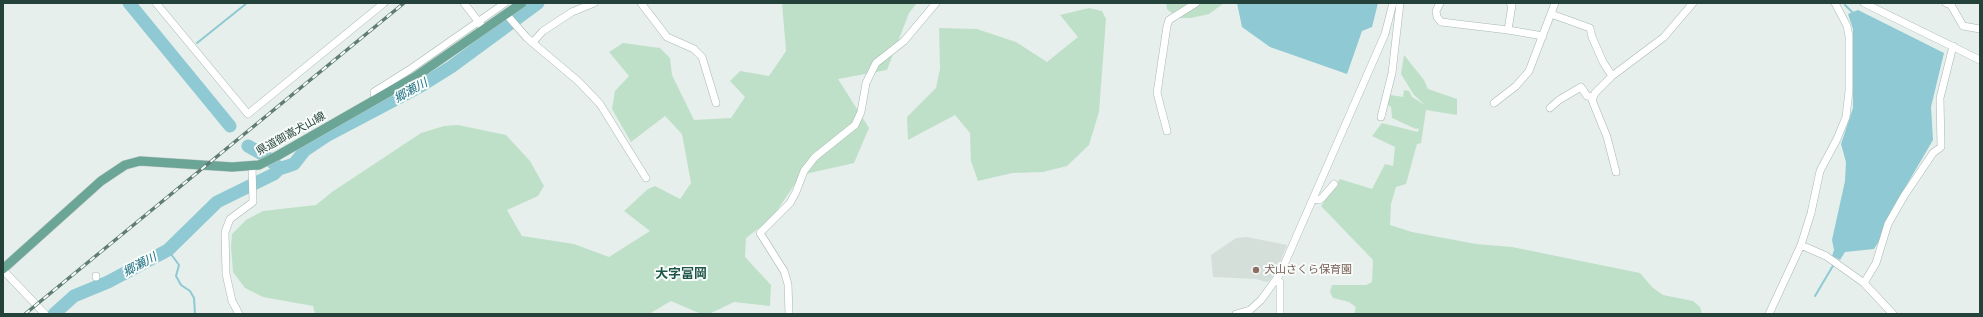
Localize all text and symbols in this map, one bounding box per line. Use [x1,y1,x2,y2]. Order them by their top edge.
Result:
water label: 郷瀬川 [392,76,430,106]
street label: 県道御嵩犬山線 [254,110,328,158]
water label: 郷瀬川 [121,250,159,280]
place label: 犬山さくら保育園 [1264,263,1352,277]
marker: 犬山さくら保育園 [1251,265,1261,275]
district label: 大字富岡 [655,266,707,282]

